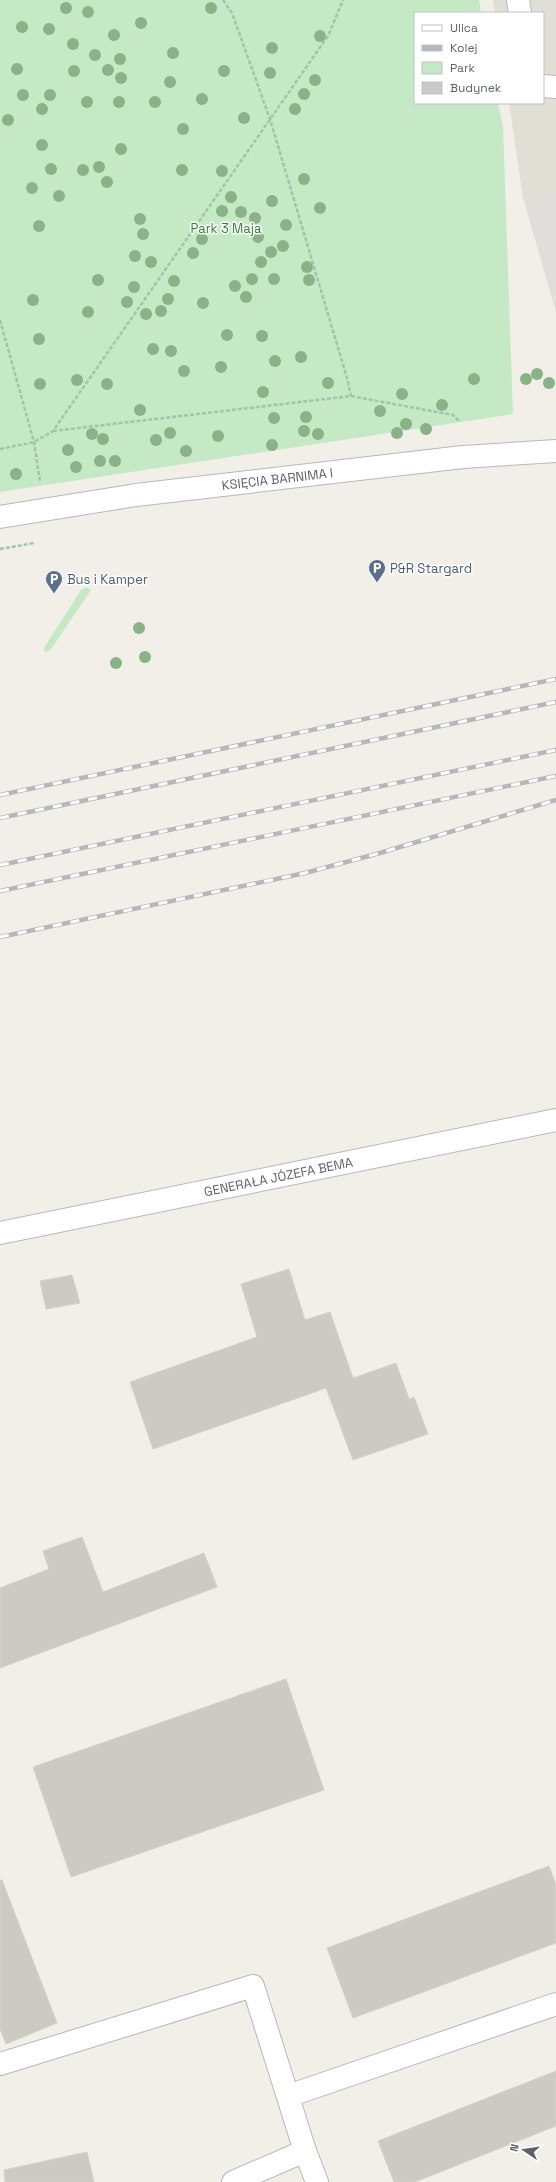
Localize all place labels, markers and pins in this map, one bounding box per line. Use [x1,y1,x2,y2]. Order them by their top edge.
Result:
parking icon: P&R Stargard [367,558,387,583]
place label: P&R Stargard [390,560,472,577]
parking icon: Bus i Kamper [44,569,64,594]
place label: Bus i Kamper [67,571,148,588]

